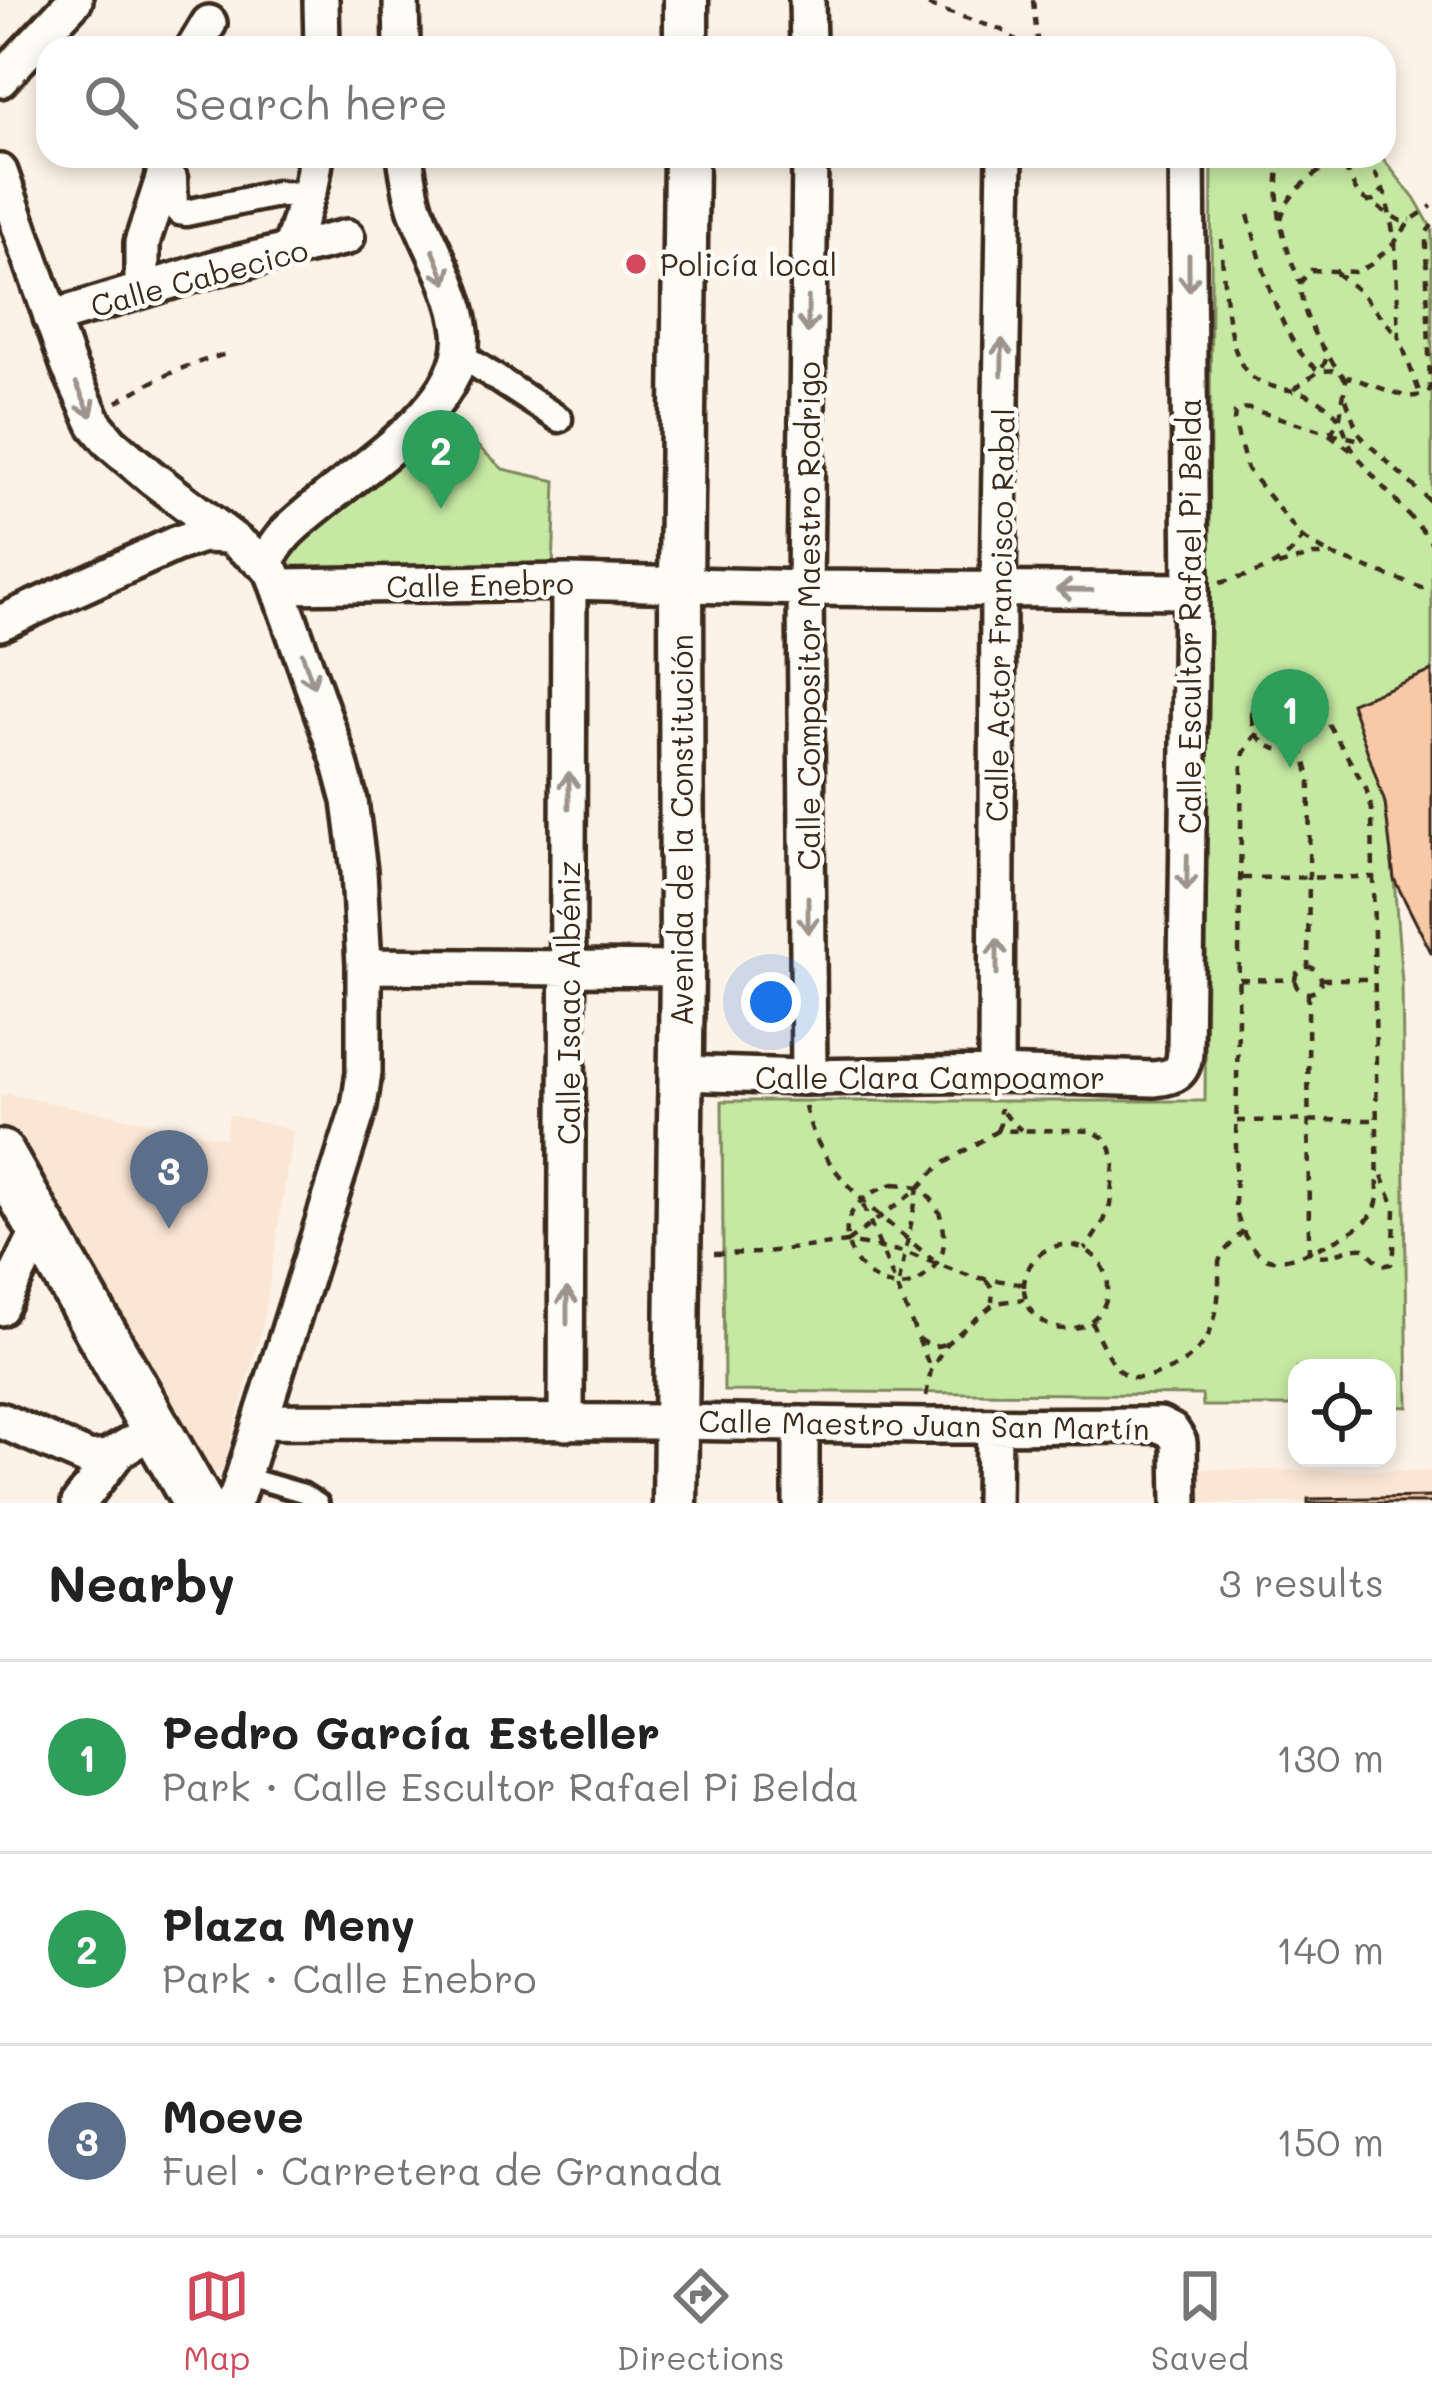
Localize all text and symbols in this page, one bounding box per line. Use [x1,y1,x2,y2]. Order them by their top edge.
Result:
search box [36,36,1396,168]
icon: search [78,69,144,135]
text: Search here [174,73,448,131]
street label: Calle Cabecico [86,229,312,325]
place label: Policía local [660,244,837,284]
one-way arrow [431,247,452,284]
marker: Policía local [623,251,649,277]
one-way arrow [1178,253,1200,292]
one-way arrow [797,295,820,334]
one-way arrow [991,338,1013,377]
street label: Calle Compositor Maestro Rodrigo [788,361,828,871]
one-way arrow [74,381,96,417]
street label: Calle Escultor Rafael Pi Belda [1169,398,1209,834]
street label: Calle Actor Francisco Rabal [975,408,1023,822]
pin: 2 [402,410,480,509]
street label: Calle Enebro [386,562,574,606]
one-way arrow [1055,578,1094,601]
street label: Avenida de la Constitución [661,634,701,1026]
one-way arrow [299,651,320,688]
pin: 1 [1251,669,1329,768]
one-way arrow [558,771,580,810]
one-way arrow [1176,853,1199,892]
street label: Calle Isaac Albéniz [548,861,588,1145]
one-way arrow [797,895,819,934]
one-way arrow [986,938,1008,977]
your location [741,972,801,1032]
street label: Calle Clara Campoamor [755,1057,1105,1097]
pin: 3 [130,1130,208,1229]
one-way arrow [555,1287,578,1326]
map controls [1288,1359,1396,1467]
button: locate [1288,1359,1396,1467]
street label: Calle Maestro Juan San Martín [698,1400,1150,1448]
text: Nearby [48,1548,235,1615]
text: 3 results [1219,1556,1384,1607]
text: Pedro García Esteller [162,1702,660,1760]
text: 1 [78,1731,96,1782]
text: 130 m [1276,1731,1384,1782]
text: Park · Calle Escultor Rafael Pi Belda [162,1760,859,1811]
text: Plaza Meny [162,1894,415,1952]
text: 2 [76,1923,98,1974]
text: 140 m [1276,1923,1384,1974]
text: Park · Calle Enebro [162,1952,536,2003]
text: Moeve [162,2086,304,2144]
text: 3 [75,2115,99,2166]
text: 150 m [1276,2115,1384,2166]
text: Fuel · Carretera de Granada [162,2144,723,2195]
tab: Map [183,2263,250,2378]
tab: Directions [617,2263,784,2378]
tab: Saved [1151,2263,1249,2378]

